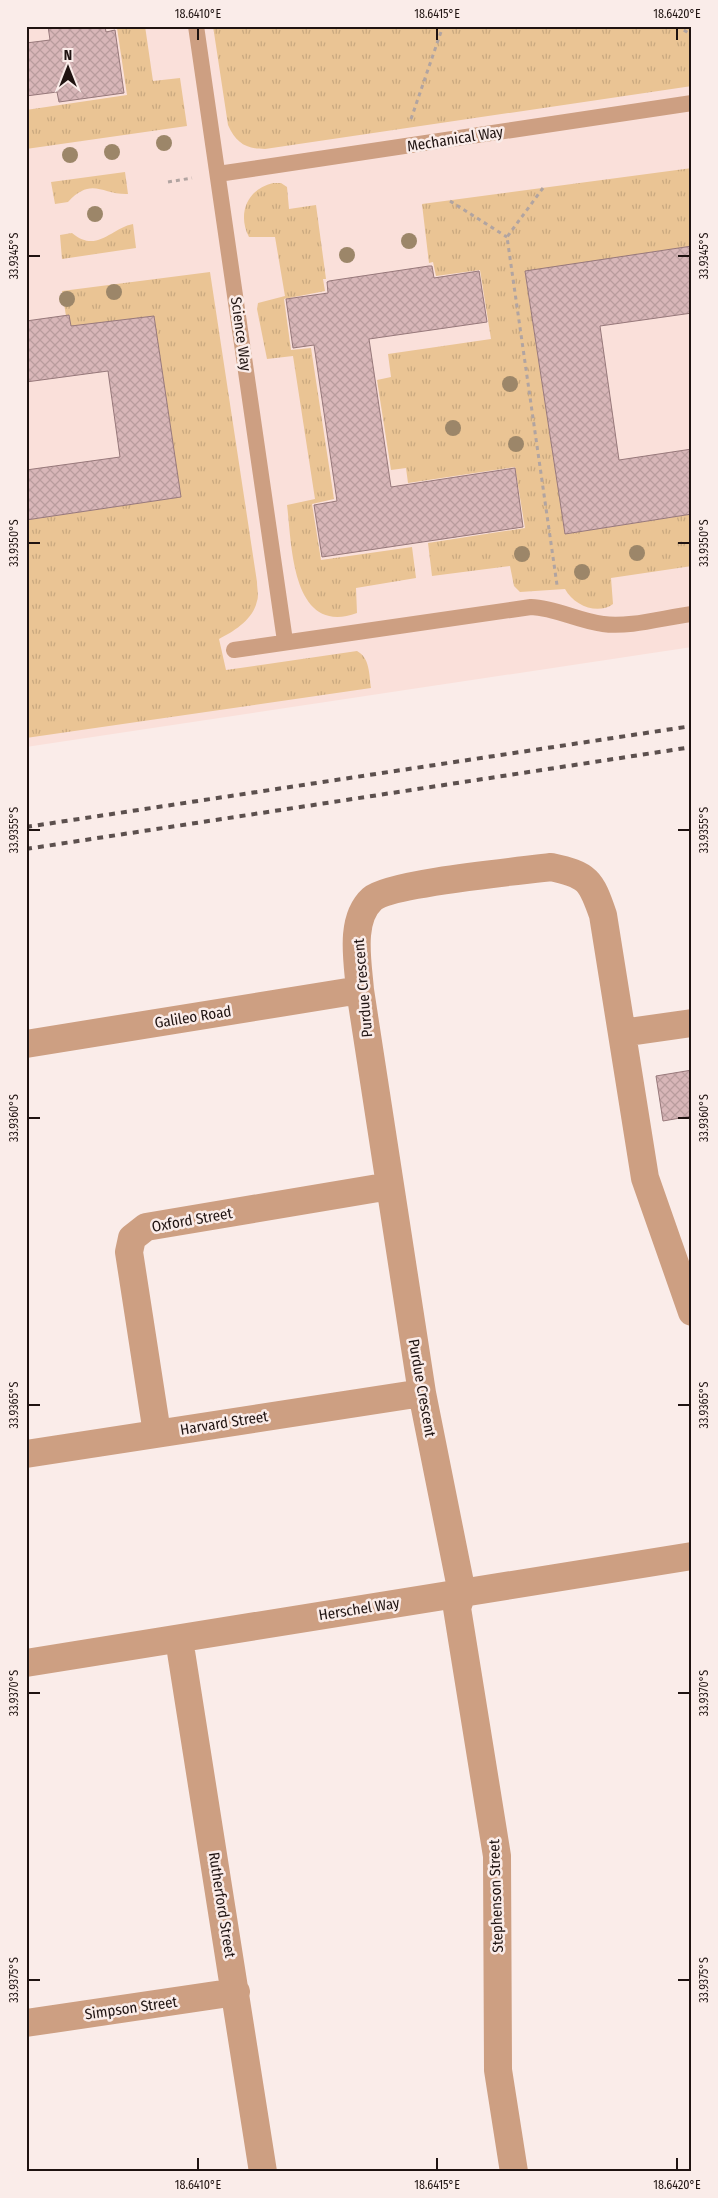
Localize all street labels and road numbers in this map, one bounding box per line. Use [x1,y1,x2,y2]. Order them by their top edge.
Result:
street label: Mechanical Way [406,122,505,155]
street label: Science Way [227,296,255,373]
street label: Purdue Crescent [350,938,376,1038]
street label: Galileo Road [153,1002,233,1032]
street label: Oxford Street [150,1204,234,1236]
street label: Purdue Crescent [405,1338,440,1439]
street label: Harvard Street [179,1407,269,1439]
street label: Herschel Way [317,1594,401,1624]
street label: Stephenson Street [485,1839,507,1953]
street label: Rutherford Street [205,1851,239,1959]
street label: Simpson Street [84,1993,179,2023]

